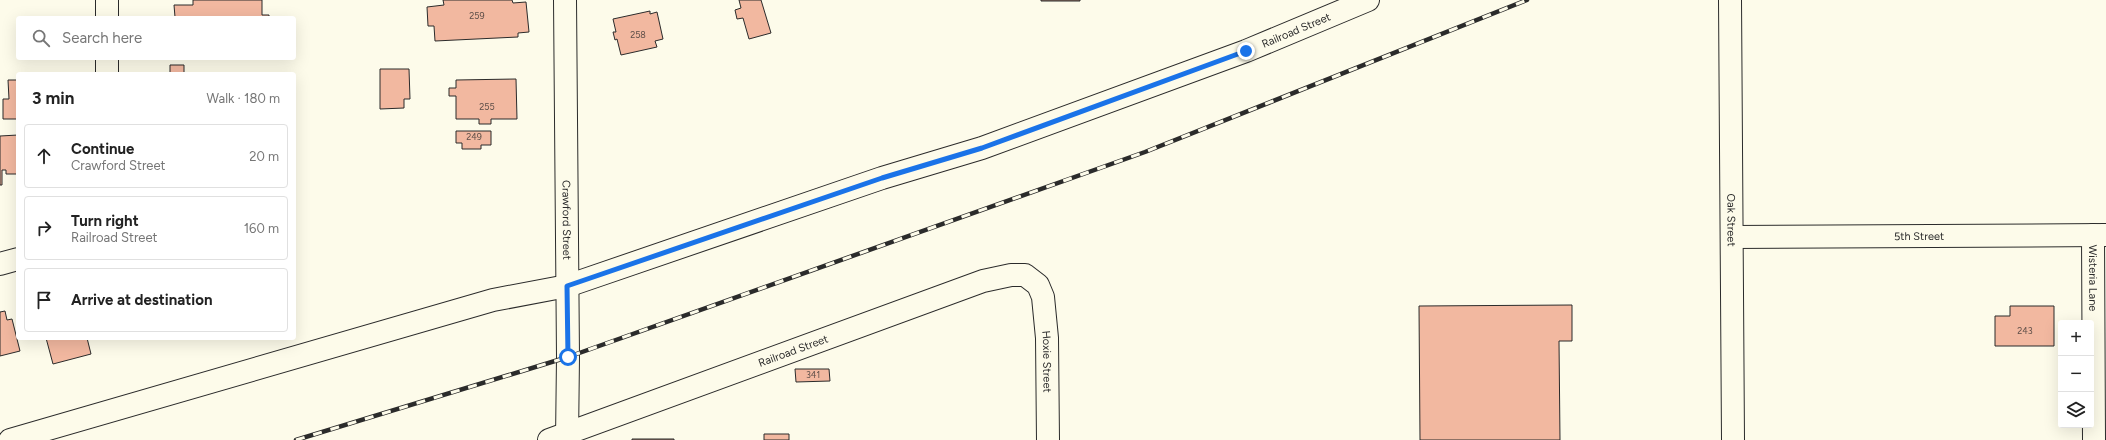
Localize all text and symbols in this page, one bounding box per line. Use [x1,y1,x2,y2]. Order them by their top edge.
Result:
house number: 259 [469,10,485,21]
street label: Railroad Street [1260,10,1332,51]
search box [16,16,296,60]
icon: search [30,27,52,49]
text: Search here [62,29,142,47]
house number: 258 [630,29,646,40]
route end [1237,42,1255,60]
text: 3 min [32,88,74,108]
text: Walk · 180 m [207,91,280,106]
house number: 255 [479,101,495,112]
house number: 249 [466,131,482,142]
text: Continue [71,140,134,158]
icon: ahead [33,145,55,167]
text: 20 m [249,149,279,164]
text: Crawford Street [71,158,165,173]
street label: Crawford Street [560,180,573,260]
street label: Oak Street [1724,193,1738,247]
text: Turn right [71,212,139,230]
icon: right [33,217,55,239]
text: 160 m [244,221,279,236]
text: Railroad Street [71,230,157,245]
street label: 5th Street [1894,230,1944,243]
street label: Wisteria Lane [2086,245,2099,311]
icon: arrive [33,289,55,311]
text: Arrive at destination [71,291,212,309]
map controls [2058,320,2094,428]
button: + [2058,320,2094,356]
house number: 243 [2017,325,2033,336]
street label: Hoxie Street [1039,330,1054,393]
street label: Railroad Street [757,332,830,370]
route start [559,348,577,366]
button: − [2058,356,2094,392]
house number: 341 [806,369,820,380]
button: layers [2058,392,2094,428]

